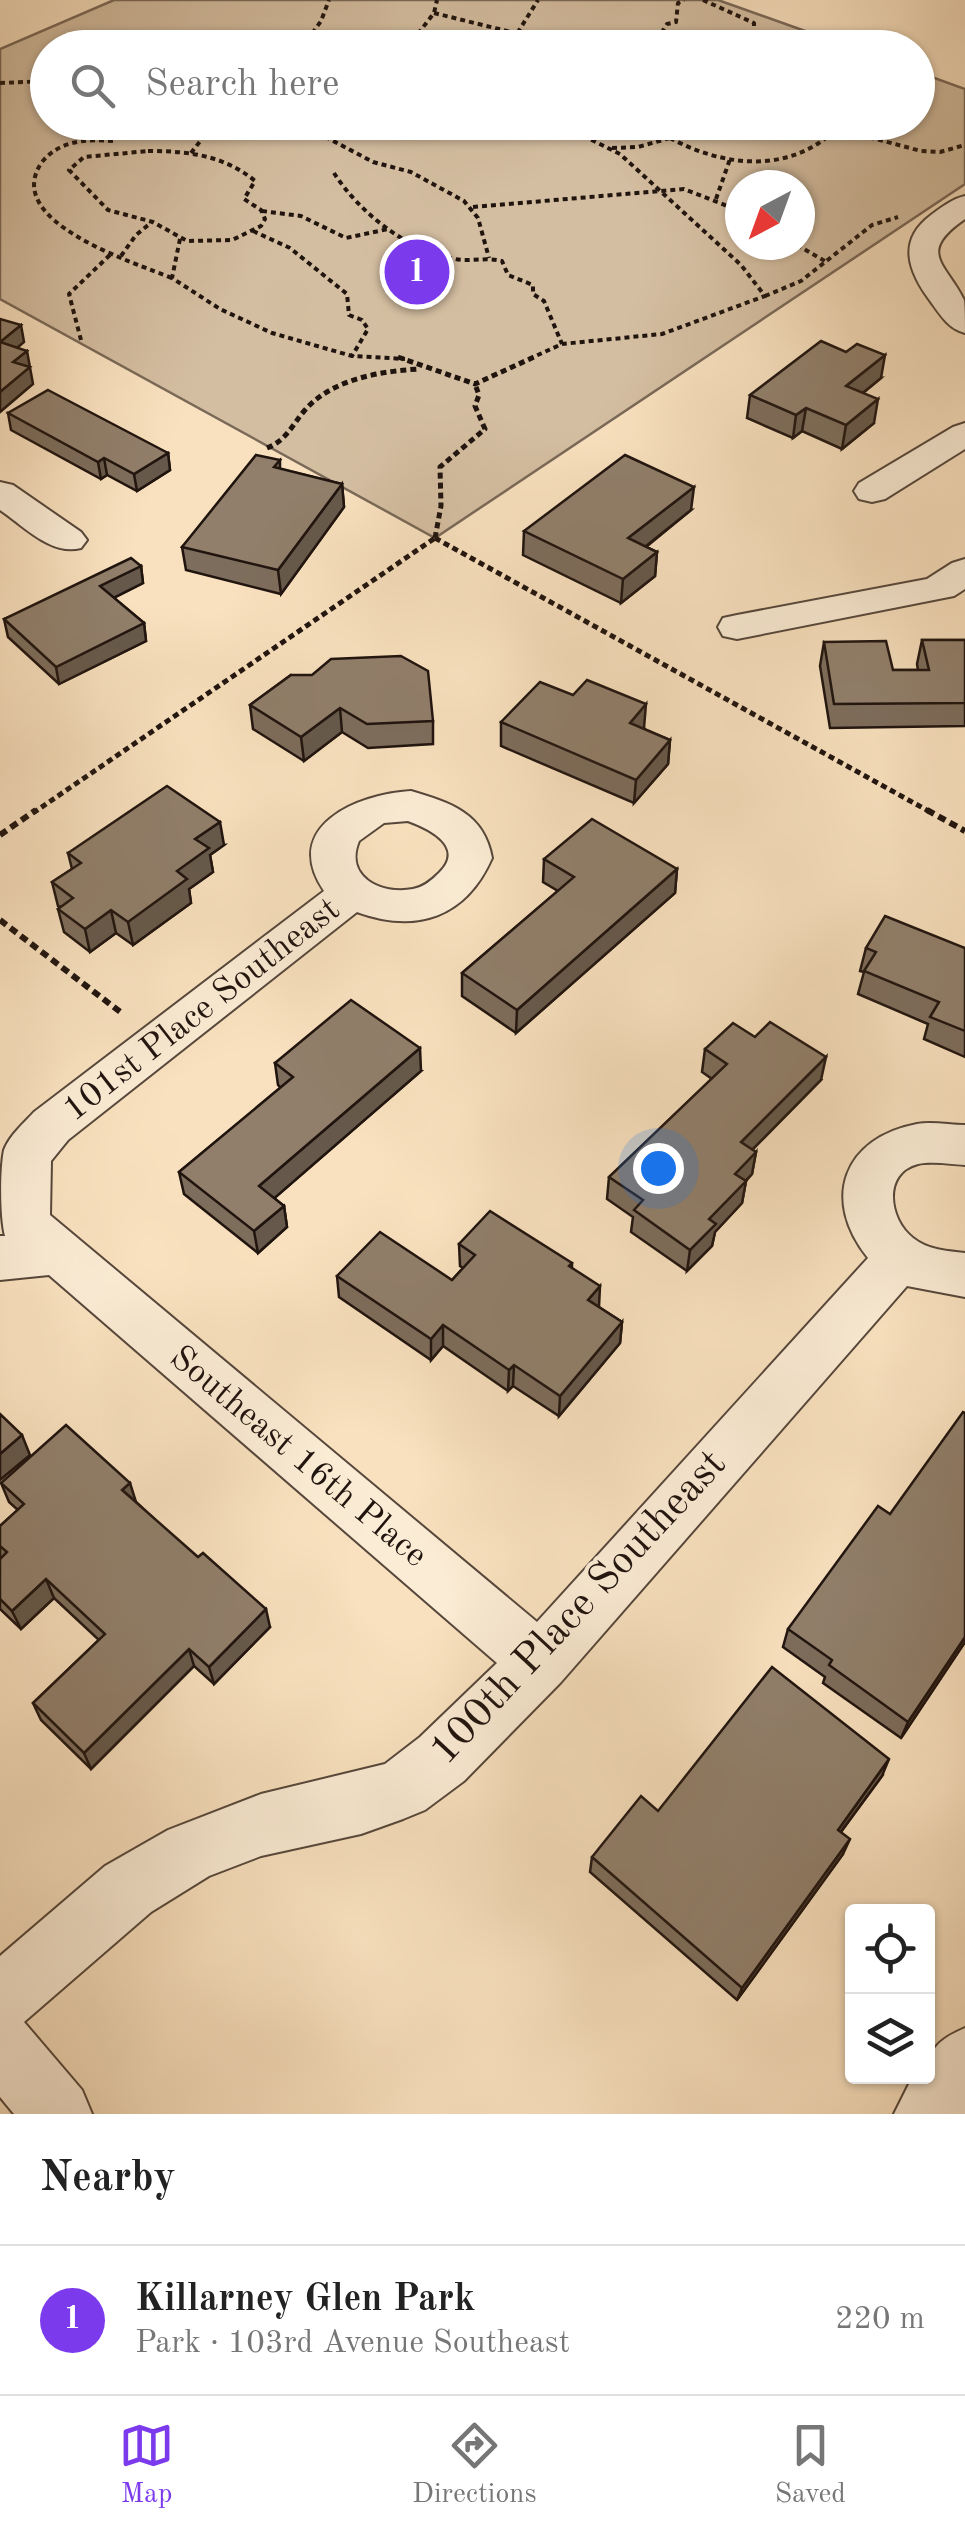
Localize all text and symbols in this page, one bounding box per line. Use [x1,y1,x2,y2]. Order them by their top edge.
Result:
search box [30,30,935,140]
icon: search [65,58,120,113]
text: Search here [145,66,340,104]
north arrow [725,170,815,260]
pin: 1 [384,234,450,310]
street label: 101st Place Southeast [57,892,347,1128]
your location [633,1143,684,1194]
street label: Southeast 16th Place [163,1340,433,1574]
street label: 100th Place Southeast [423,1443,735,1773]
map controls [845,1904,935,2084]
button: locate [845,1904,935,1994]
button: layers [845,1994,935,2084]
text: Nearby [40,2158,176,2200]
text: Killarney Glen Park [135,2281,475,2319]
text: 1 [63,2304,82,2336]
text: 220 m [835,2304,925,2336]
text: Park · 103rd Avenue Southeast [135,2328,570,2360]
tab: Map [119,2418,174,2513]
tab: Directions [412,2418,537,2513]
tab: Saved [775,2418,846,2513]

